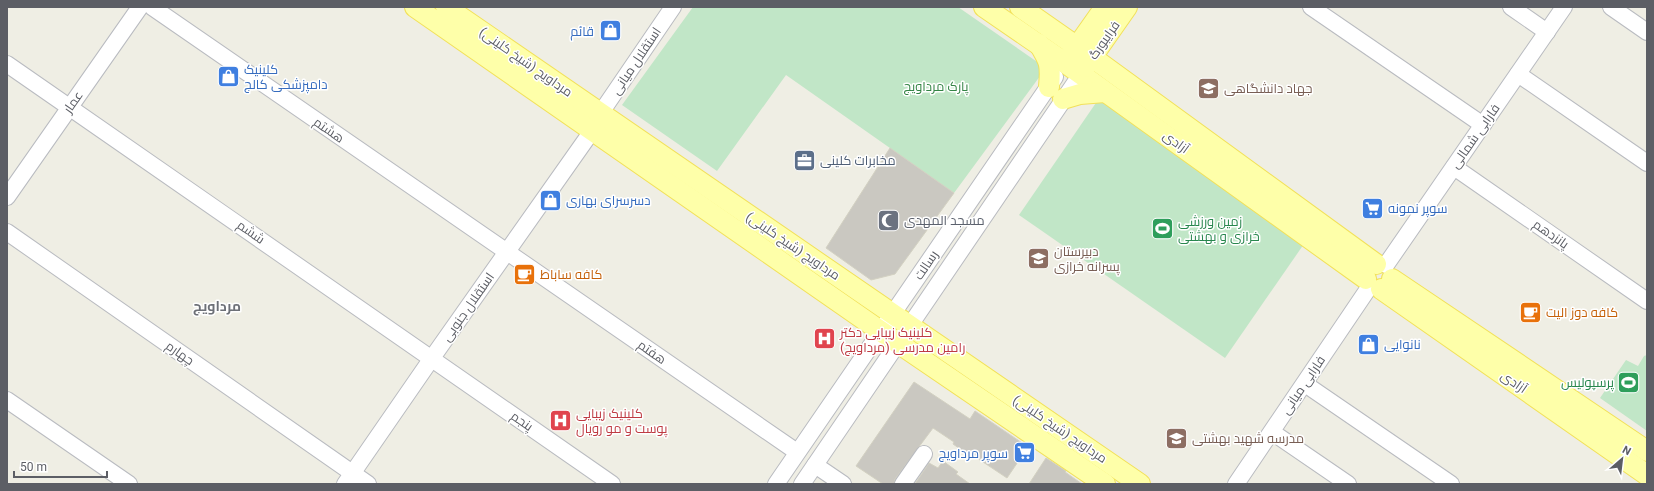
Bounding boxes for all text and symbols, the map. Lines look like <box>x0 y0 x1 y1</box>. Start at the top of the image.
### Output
shop icon: قائم <box>597 18 623 44</box>
street label: فرایبورگ <box>1085 18 1123 62</box>
street label: مرداویج (شیخ کلینی) <box>476 24 575 101</box>
place label: قائم <box>570 24 594 41</box>
street label: استقلال میانی <box>608 24 665 98</box>
place label: کلینیک دامپزشکی کالج <box>244 62 328 94</box>
shop icon: کلینیک دامپزشکی کالج <box>215 63 241 89</box>
school or university icon: جهاد دانشگاهی <box>1196 75 1222 101</box>
park label: پارک مرداویج <box>904 79 969 96</box>
place label: جهاد دانشگاهی <box>1224 81 1312 96</box>
street label: عمار <box>59 88 86 117</box>
street label: فارابی شمالی <box>1447 101 1503 171</box>
street label: هشتم <box>310 114 347 148</box>
street label: آزادی <box>1160 128 1192 157</box>
office icon: مخابرات کلینی <box>791 147 817 173</box>
place label: مخابرات کلینی <box>820 153 896 168</box>
shop icon: دسرسرای بهاری <box>538 187 564 213</box>
place label: دسرسرای بهاری <box>566 193 650 208</box>
supermarket icon: سوپر نمونه <box>1360 195 1386 221</box>
place label: سوپر نمونه <box>1388 201 1448 218</box>
mosque icon: مسجد المهدی <box>876 207 902 233</box>
street label: مرداویج (شیخ کلینی) <box>743 209 843 284</box>
place label: مسجد المهدی <box>904 213 985 228</box>
place label: زمین ورزشی خرازی و بهشتی <box>1178 214 1260 244</box>
sports icon: زمین ورزشی خرازی و بهشتی <box>1150 215 1176 241</box>
street label: پانزدهم <box>1529 216 1572 254</box>
street label: ششم <box>233 217 268 249</box>
place label: دبیرستان پسرانه خرازی <box>1054 244 1120 276</box>
school or university icon: دبیرستان پسرانه خرازی <box>1025 245 1051 271</box>
street label: رسالت <box>911 247 941 283</box>
cafe icon: کافه ساباط <box>511 261 537 287</box>
place label: کافه ساباط <box>540 267 602 282</box>
street label: استقلال جنوبی <box>439 270 498 345</box>
district label: مرداویج <box>193 298 241 316</box>
cafe icon: کافه دوز الیت <box>1517 299 1543 325</box>
place label: کافه دوز الیت <box>1546 305 1618 320</box>
place label: کلینیک زیبایی دکتر رامین مدرسی (مرداویج) <box>839 325 965 356</box>
hospital icon: کلینیک زیبایی دکتر رامین مدرسی (مرداویج) <box>812 326 838 352</box>
shop icon: نانوایی <box>1355 331 1381 357</box>
street label: هفتم <box>634 337 669 369</box>
place label: نانوایی <box>1384 337 1421 352</box>
street label: چهارم <box>162 338 197 370</box>
street label: فارابی میانی <box>1278 353 1328 417</box>
street label: آزادی <box>1498 368 1530 397</box>
sports icon: پرسپولیس <box>1616 369 1642 395</box>
place label: پرسپولیس <box>1561 375 1615 392</box>
street label: مرداویج (شیخ کلینی) <box>1010 392 1110 467</box>
place label: کلینیک زیبایی پوست و مو رویال <box>576 406 668 438</box>
hospital icon: کلینیک زیبایی پوست و مو رویال <box>547 407 573 433</box>
street label: پنجم <box>507 408 536 436</box>
school or university icon: مدرسه شهید بهشتی <box>1163 425 1189 451</box>
place label: مدرسه شهید بهشتی <box>1192 431 1304 446</box>
north arrow <box>1602 439 1642 479</box>
supermarket icon: سوپر مرداویچ <box>1011 440 1037 466</box>
text: N <box>1620 443 1633 458</box>
place label: سوپر مرداویچ <box>938 446 1008 463</box>
scale bar <box>14 453 107 479</box>
text: 50 m <box>20 460 47 474</box>

